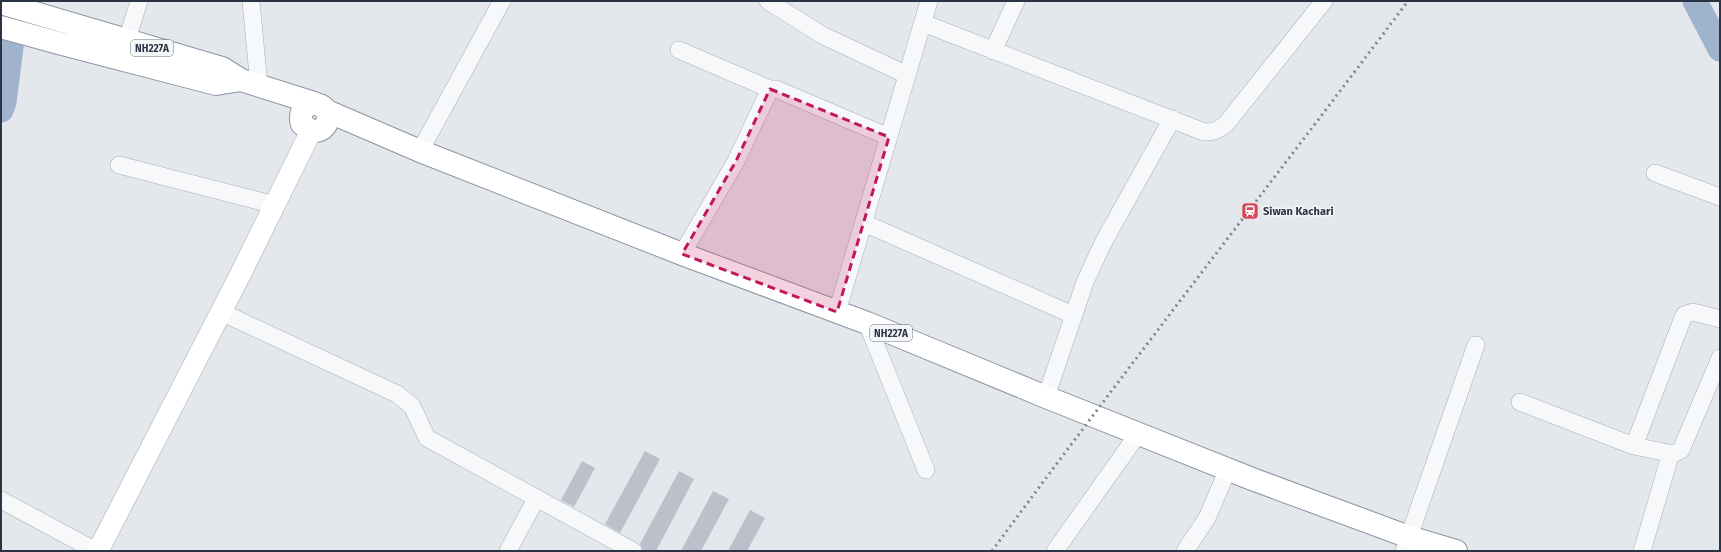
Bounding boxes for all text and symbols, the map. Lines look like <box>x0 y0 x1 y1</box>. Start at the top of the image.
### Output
road number: NH227A <box>131 40 173 56</box>
station icon: Siwan Kachari <box>1240 201 1260 221</box>
place label: Siwan Kachari <box>1263 205 1334 218</box>
road number: NH227A <box>870 325 912 341</box>

